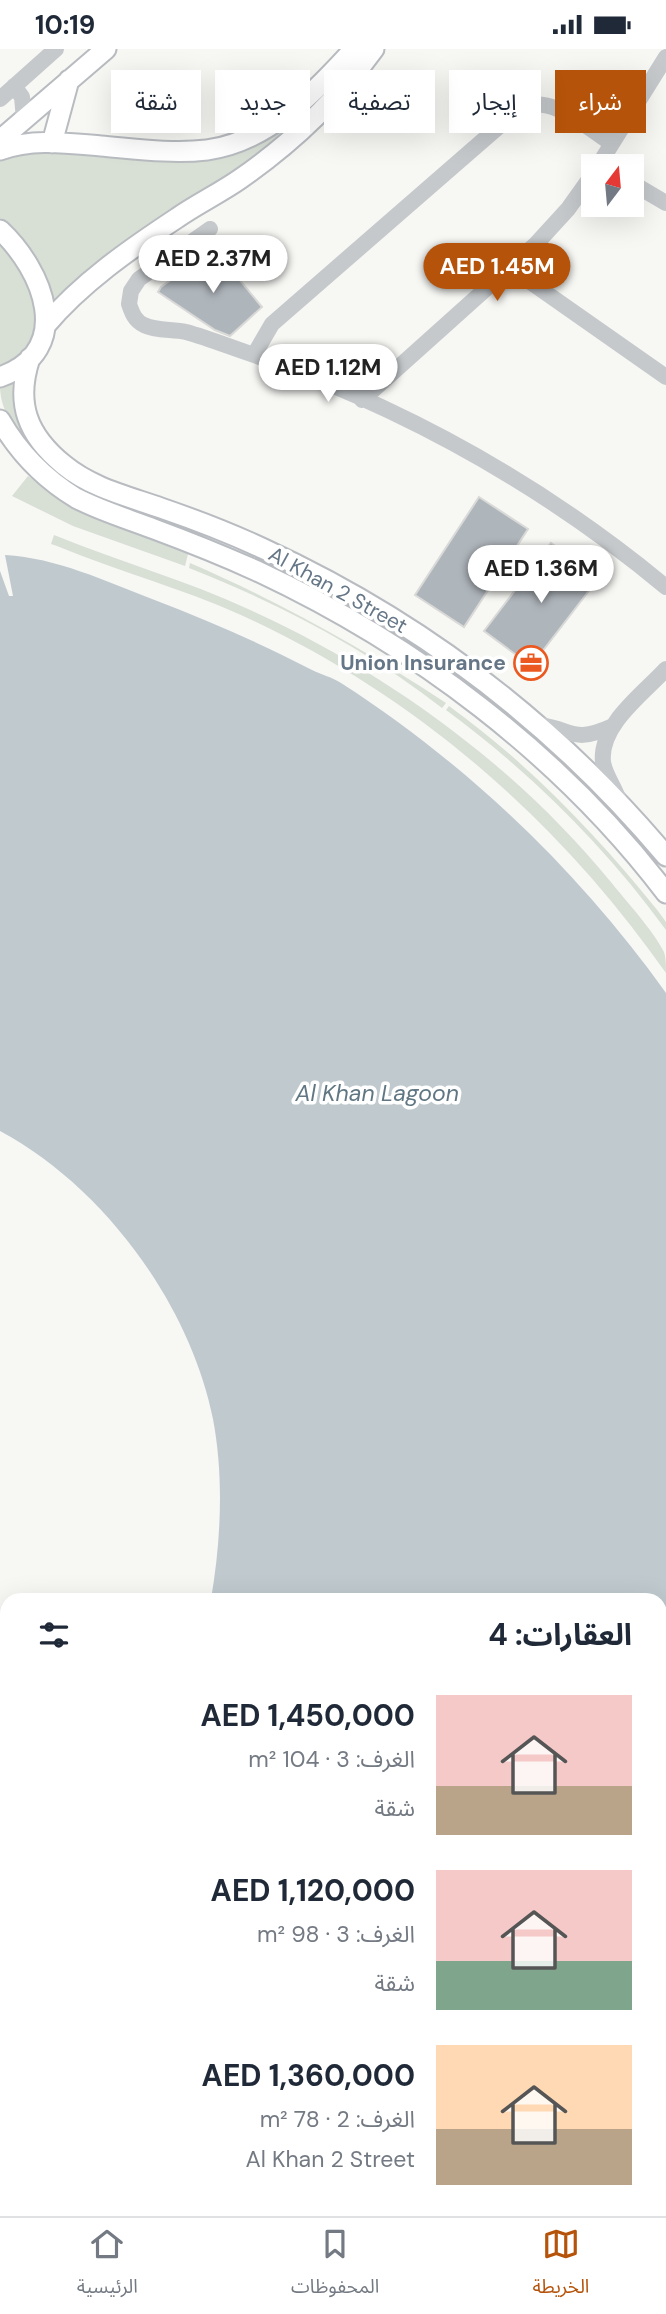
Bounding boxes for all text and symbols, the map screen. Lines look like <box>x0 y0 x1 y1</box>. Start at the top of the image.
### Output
text: 10:19 <box>35 8 95 42</box>
chip: شقة <box>111 70 201 133</box>
chip: جديد <box>215 70 310 133</box>
chip: تصفية <box>324 70 435 133</box>
chip: إيجار <box>449 70 541 133</box>
chip: شراء <box>555 70 646 133</box>
north arrow <box>581 154 644 217</box>
map controls <box>581 154 644 217</box>
pin: AED 2.37M <box>133 236 293 295</box>
text: AED 2.37M <box>155 243 271 273</box>
pin: AED 1.45M <box>417 243 577 303</box>
text: AED 1.45M <box>439 251 555 281</box>
pin: AED 1.12M <box>248 345 408 404</box>
text: AED 1.12M <box>275 352 381 382</box>
street label: Al Khan 2 Street <box>264 540 412 640</box>
pin: AED 1.36M <box>461 545 621 605</box>
text: AED 1.36M <box>484 553 598 583</box>
office icon: Union Insurance <box>512 644 550 682</box>
place label: Union Insurance <box>340 649 506 677</box>
water label: Al Khan Lagoon <box>294 1078 459 1108</box>
text: العقارات: 4 <box>488 1615 632 1654</box>
icon: filters <box>35 1616 73 1654</box>
text: AED 1,450,000 <box>201 1696 415 1735</box>
icon: home <box>492 1723 576 1807</box>
text: الغرف: 3 · 104 m² <box>248 1744 415 1774</box>
text: شقة <box>374 1793 415 1823</box>
text: AED 1,120,000 <box>211 1871 415 1910</box>
icon: home <box>492 1898 576 1982</box>
text: الغرف: 3 · 98 m² <box>257 1919 415 1949</box>
text: شقة <box>374 1968 415 1998</box>
text: AED 1,360,000 <box>202 2056 415 2095</box>
icon: home <box>492 2073 576 2157</box>
text: الغرف: 2 · 78 m² <box>260 2104 415 2134</box>
text: Al Khan 2 Street <box>245 2144 415 2174</box>
tab: الرئيسية <box>77 2225 138 2307</box>
tab: المحفوظات <box>291 2225 379 2307</box>
tab: الخريطة <box>532 2225 589 2307</box>

